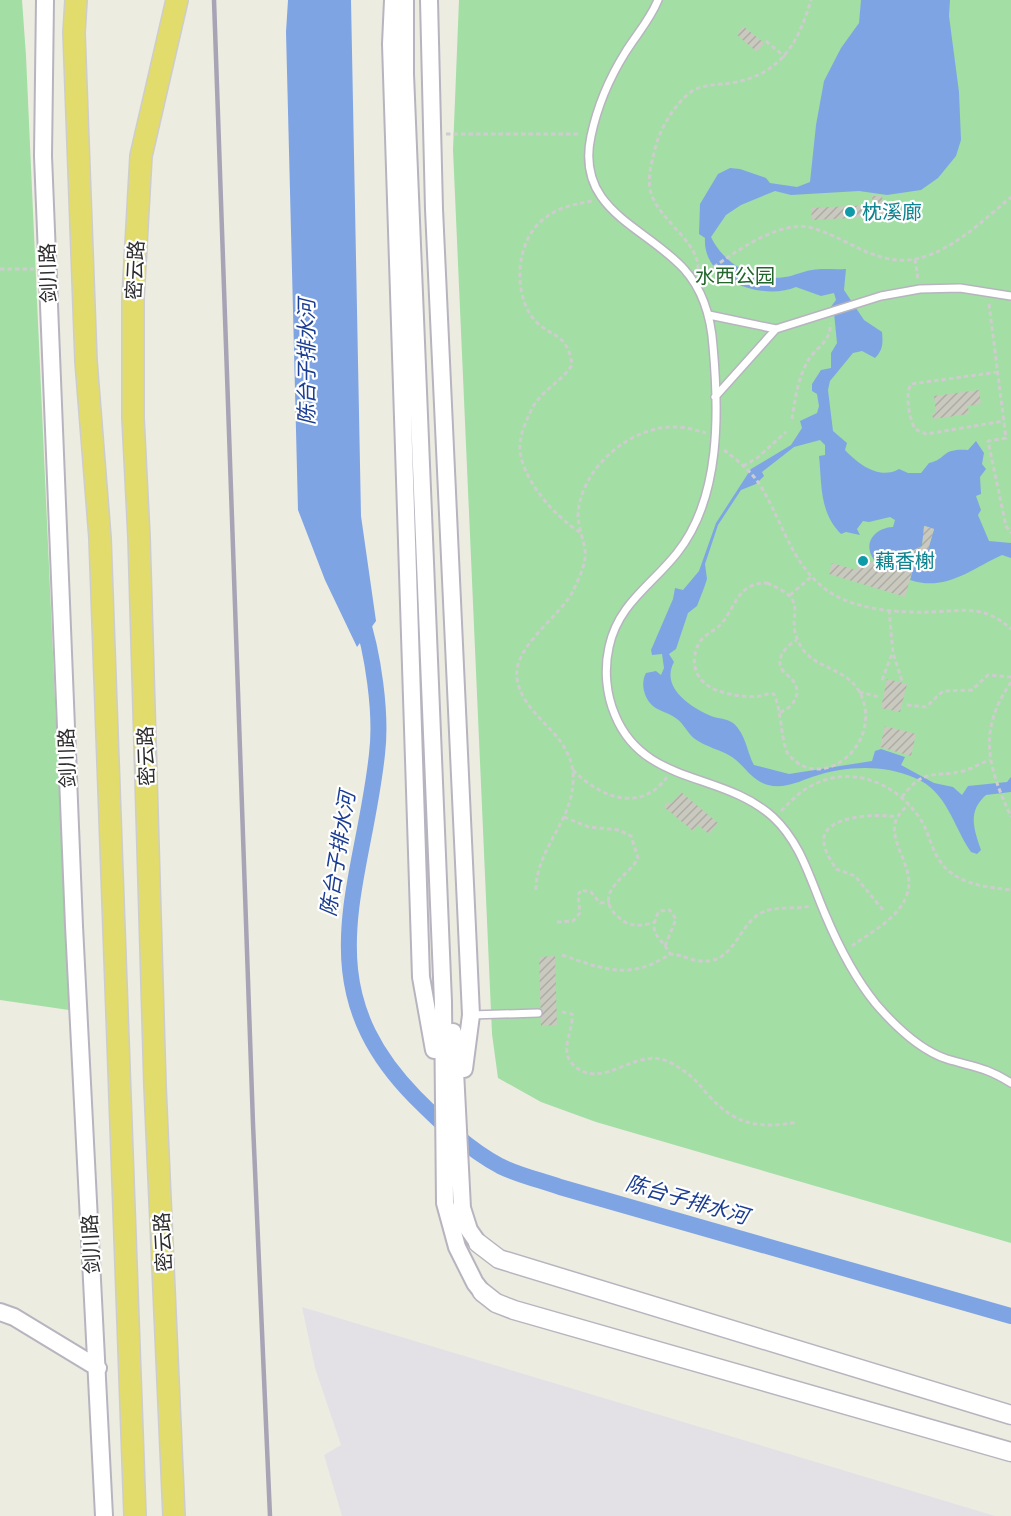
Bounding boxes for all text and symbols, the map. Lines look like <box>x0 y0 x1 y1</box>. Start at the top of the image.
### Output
place label: 枕溪廊 <box>862 200 922 224</box>
marker: 枕溪廊 <box>843 205 857 219</box>
street label: 密云路 <box>121 239 149 301</box>
street label: 剑川路 <box>35 243 61 303</box>
park label: 水西公园 <box>695 264 775 288</box>
water label: 陈台子排水河 <box>294 295 319 425</box>
place label: 藕香榭 <box>875 549 935 573</box>
marker: 藕香榭 <box>856 554 870 568</box>
street label: 密云路 <box>133 726 159 786</box>
street label: 剑川路 <box>54 728 80 788</box>
water label: 陈台子排水河 <box>315 786 360 918</box>
water label: 陈台子排水河 <box>623 1170 755 1230</box>
street label: 密云路 <box>149 1211 177 1273</box>
street label: 剑川路 <box>77 1213 105 1275</box>

